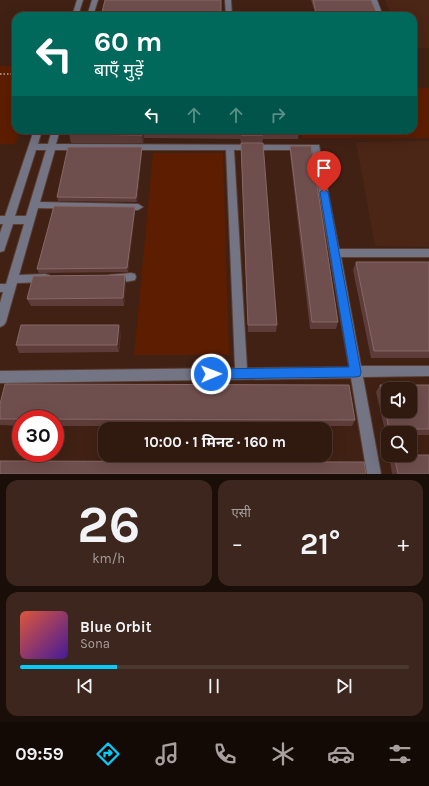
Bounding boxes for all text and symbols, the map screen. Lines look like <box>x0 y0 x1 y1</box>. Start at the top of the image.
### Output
text: 60 m <box>94 25 162 58</box>
icon: left <box>28 28 80 80</box>
text: बाएँ मुड़ें <box>94 59 144 81</box>
icon: left <box>141 104 163 126</box>
icon: ahead <box>183 104 205 126</box>
icon: ahead <box>225 104 247 126</box>
icon: right <box>267 104 289 126</box>
pin <box>307 151 341 192</box>
icon: arrive <box>313 157 335 179</box>
position arrow <box>190 353 232 395</box>
map controls <box>381 382 417 462</box>
button: sound <box>381 382 417 418</box>
speed limit sign: 30 <box>12 410 64 462</box>
button: search <box>381 426 417 462</box>
text: 10:00 · 1 मिनट · 160 m <box>144 433 286 451</box>
text: 26 <box>77 494 140 555</box>
text: एसी <box>232 505 251 520</box>
text: 21° <box>300 526 341 562</box>
text: − <box>232 531 243 557</box>
text: + <box>397 531 409 557</box>
text: km/h <box>92 551 125 566</box>
text: Blue Orbit <box>80 618 152 636</box>
text: Sona <box>80 636 110 651</box>
icon: previous <box>74 675 96 697</box>
icon: pause <box>203 675 225 697</box>
icon: next <box>333 675 355 697</box>
icon: directions <box>94 740 122 768</box>
icon: music <box>153 740 181 768</box>
icon: phone <box>211 740 239 768</box>
icon: climate <box>269 740 297 768</box>
icon: car <box>327 740 355 768</box>
icon: filters <box>386 740 414 768</box>
text: 09:59 <box>15 743 64 765</box>

